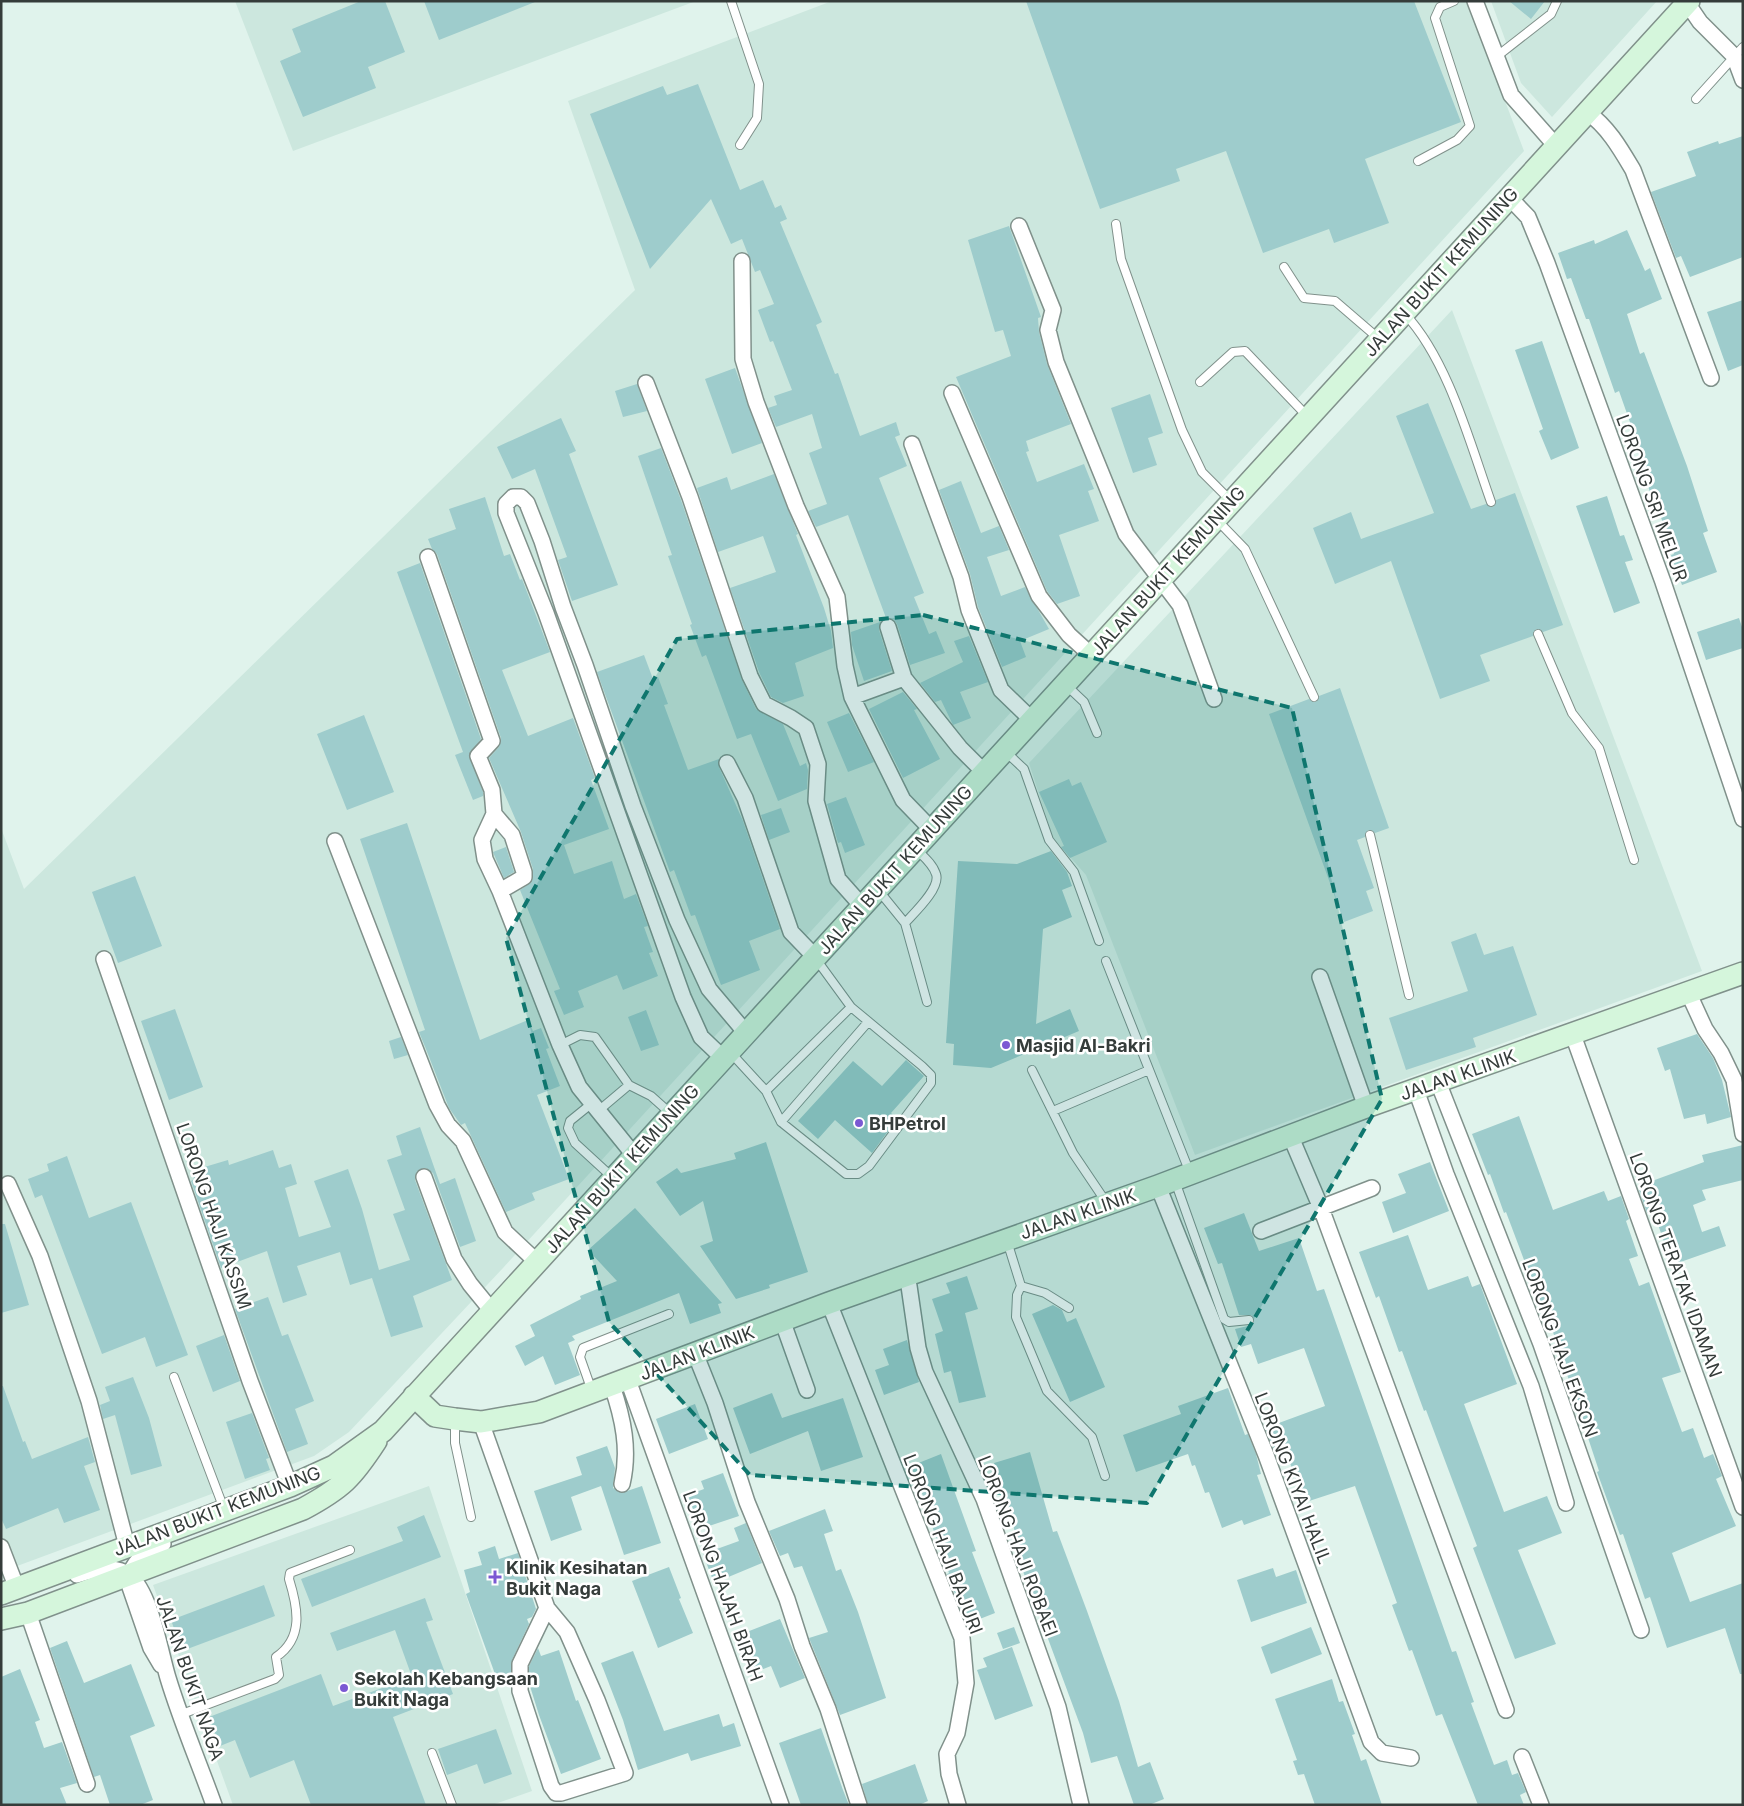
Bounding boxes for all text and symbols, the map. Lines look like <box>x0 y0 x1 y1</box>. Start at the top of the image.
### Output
street label: JALAN BUKIT KEMUNING <box>1359 183 1523 361</box>
street label: LORONG SRI MELUR <box>1612 412 1692 585</box>
street label: JALAN BUKIT KEMUNING <box>1086 482 1250 660</box>
street label: JALAN BUKIT KEMUNING <box>813 781 977 959</box>
place label: Masjid Al-Bakri <box>1016 1035 1151 1056</box>
marker: Masjid Al-Bakri <box>1000 1039 1012 1051</box>
street label: JALAN KLINIK <box>1397 1045 1519 1105</box>
street label: JALAN BUKIT KEMUNING <box>540 1080 704 1258</box>
place label: BHPetrol <box>869 1113 946 1134</box>
marker: BHPetrol <box>853 1117 865 1129</box>
street label: LORONG HAJI KASSIM <box>172 1120 256 1312</box>
street label: LORONG TERATAK IDAMAN <box>1626 1150 1726 1380</box>
street label: JALAN KLINIK <box>1017 1184 1139 1244</box>
street label: LORONG HAJI EKSON <box>1518 1256 1602 1440</box>
street label: JALAN KLINIK <box>637 1321 757 1385</box>
street label: LORONG KIYAI HALIL <box>1251 1389 1335 1567</box>
street label: LORONG HAJI BAJURI <box>899 1451 987 1637</box>
street label: LORONG HAJI ROBAEI <box>974 1453 1062 1639</box>
street label: JALAN BUKIT KEMUNING <box>110 1462 324 1560</box>
street label: LORONG HAJAH BIRAH <box>679 1488 767 1684</box>
place label: Klinik Kesihatan Bukit Naga <box>506 1557 647 1599</box>
marker: Klinik Kesihatan Bukit Naga <box>488 1570 502 1584</box>
street label: JALAN BUKIT NAGA <box>152 1593 228 1763</box>
place label: Sekolah Kebangsaan Bukit Naga <box>354 1668 538 1710</box>
marker: Sekolah Kebangsaan Bukit Naga <box>338 1682 350 1694</box>

